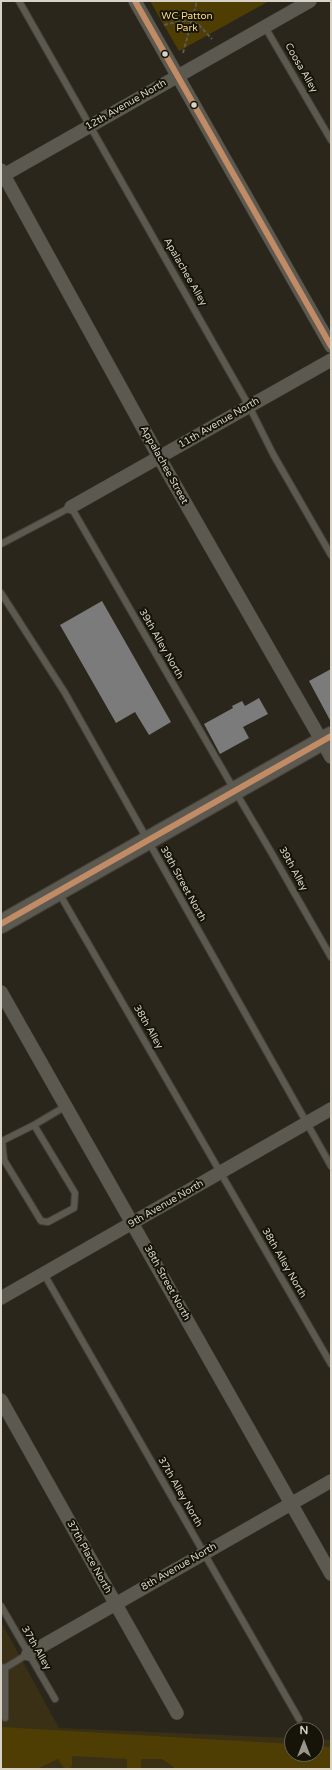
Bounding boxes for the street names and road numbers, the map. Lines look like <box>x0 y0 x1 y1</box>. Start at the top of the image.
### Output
street label: Coosa Alley <box>282 41 320 95</box>
street label: 12th Avenue North <box>84 77 168 133</box>
street label: Apalachee Alley <box>161 236 209 308</box>
street label: 11th Avenue North <box>177 395 261 451</box>
street label: Appalachee Street <box>138 424 190 506</box>
street label: 39th Alley North <box>136 607 186 681</box>
street label: 39th Street North <box>157 844 209 924</box>
street label: 39th Alley <box>276 845 310 893</box>
street label: 38th Alley <box>131 1003 165 1051</box>
street label: 9th Avenue North <box>126 1178 206 1230</box>
street label: 38th Alley North <box>259 1226 309 1300</box>
street label: 38th Street North <box>141 1243 193 1323</box>
street label: 37th Alley North <box>155 1455 205 1529</box>
street label: 37th Place North <box>64 1519 114 1595</box>
street label: 8th Avenue North <box>139 1541 219 1593</box>
street label: 37th Alley <box>19 1624 53 1672</box>

